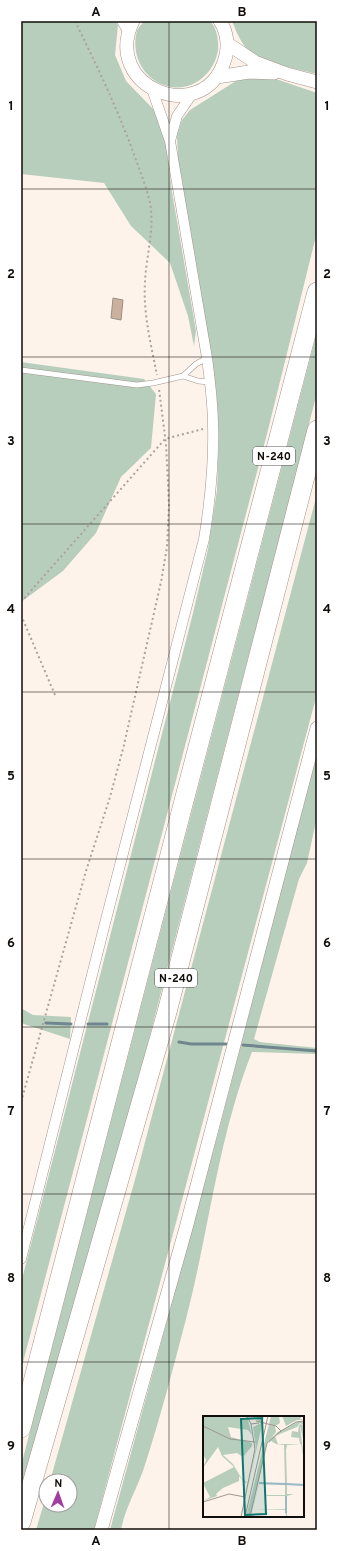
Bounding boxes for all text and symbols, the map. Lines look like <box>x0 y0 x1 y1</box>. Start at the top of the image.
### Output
text: A <box>91 5 101 21</box>
text: B <box>238 5 247 21</box>
text: 1 <box>8 99 14 115</box>
text: 1 <box>324 99 330 115</box>
text: 2 <box>7 267 15 283</box>
text: 2 <box>323 267 331 283</box>
text: 3 <box>7 434 15 450</box>
text: 3 <box>323 434 331 450</box>
road number: N-240 <box>253 447 295 465</box>
text: 4 <box>7 602 15 618</box>
text: 4 <box>323 602 331 618</box>
text: 5 <box>7 769 15 785</box>
text: 5 <box>323 769 331 785</box>
text: 6 <box>7 936 15 952</box>
text: 6 <box>323 936 331 952</box>
road number: N-240 <box>155 969 197 987</box>
text: 7 <box>8 1104 15 1120</box>
text: 7 <box>324 1104 331 1120</box>
text: 8 <box>7 1271 15 1287</box>
text: 8 <box>323 1271 331 1287</box>
inset map <box>203 1416 304 1517</box>
text: 9 <box>7 1439 15 1455</box>
text: 9 <box>323 1439 331 1455</box>
north arrow <box>38 1473 78 1513</box>
text: N <box>54 1477 63 1491</box>
text: A <box>91 1534 101 1550</box>
text: B <box>238 1534 247 1550</box>

